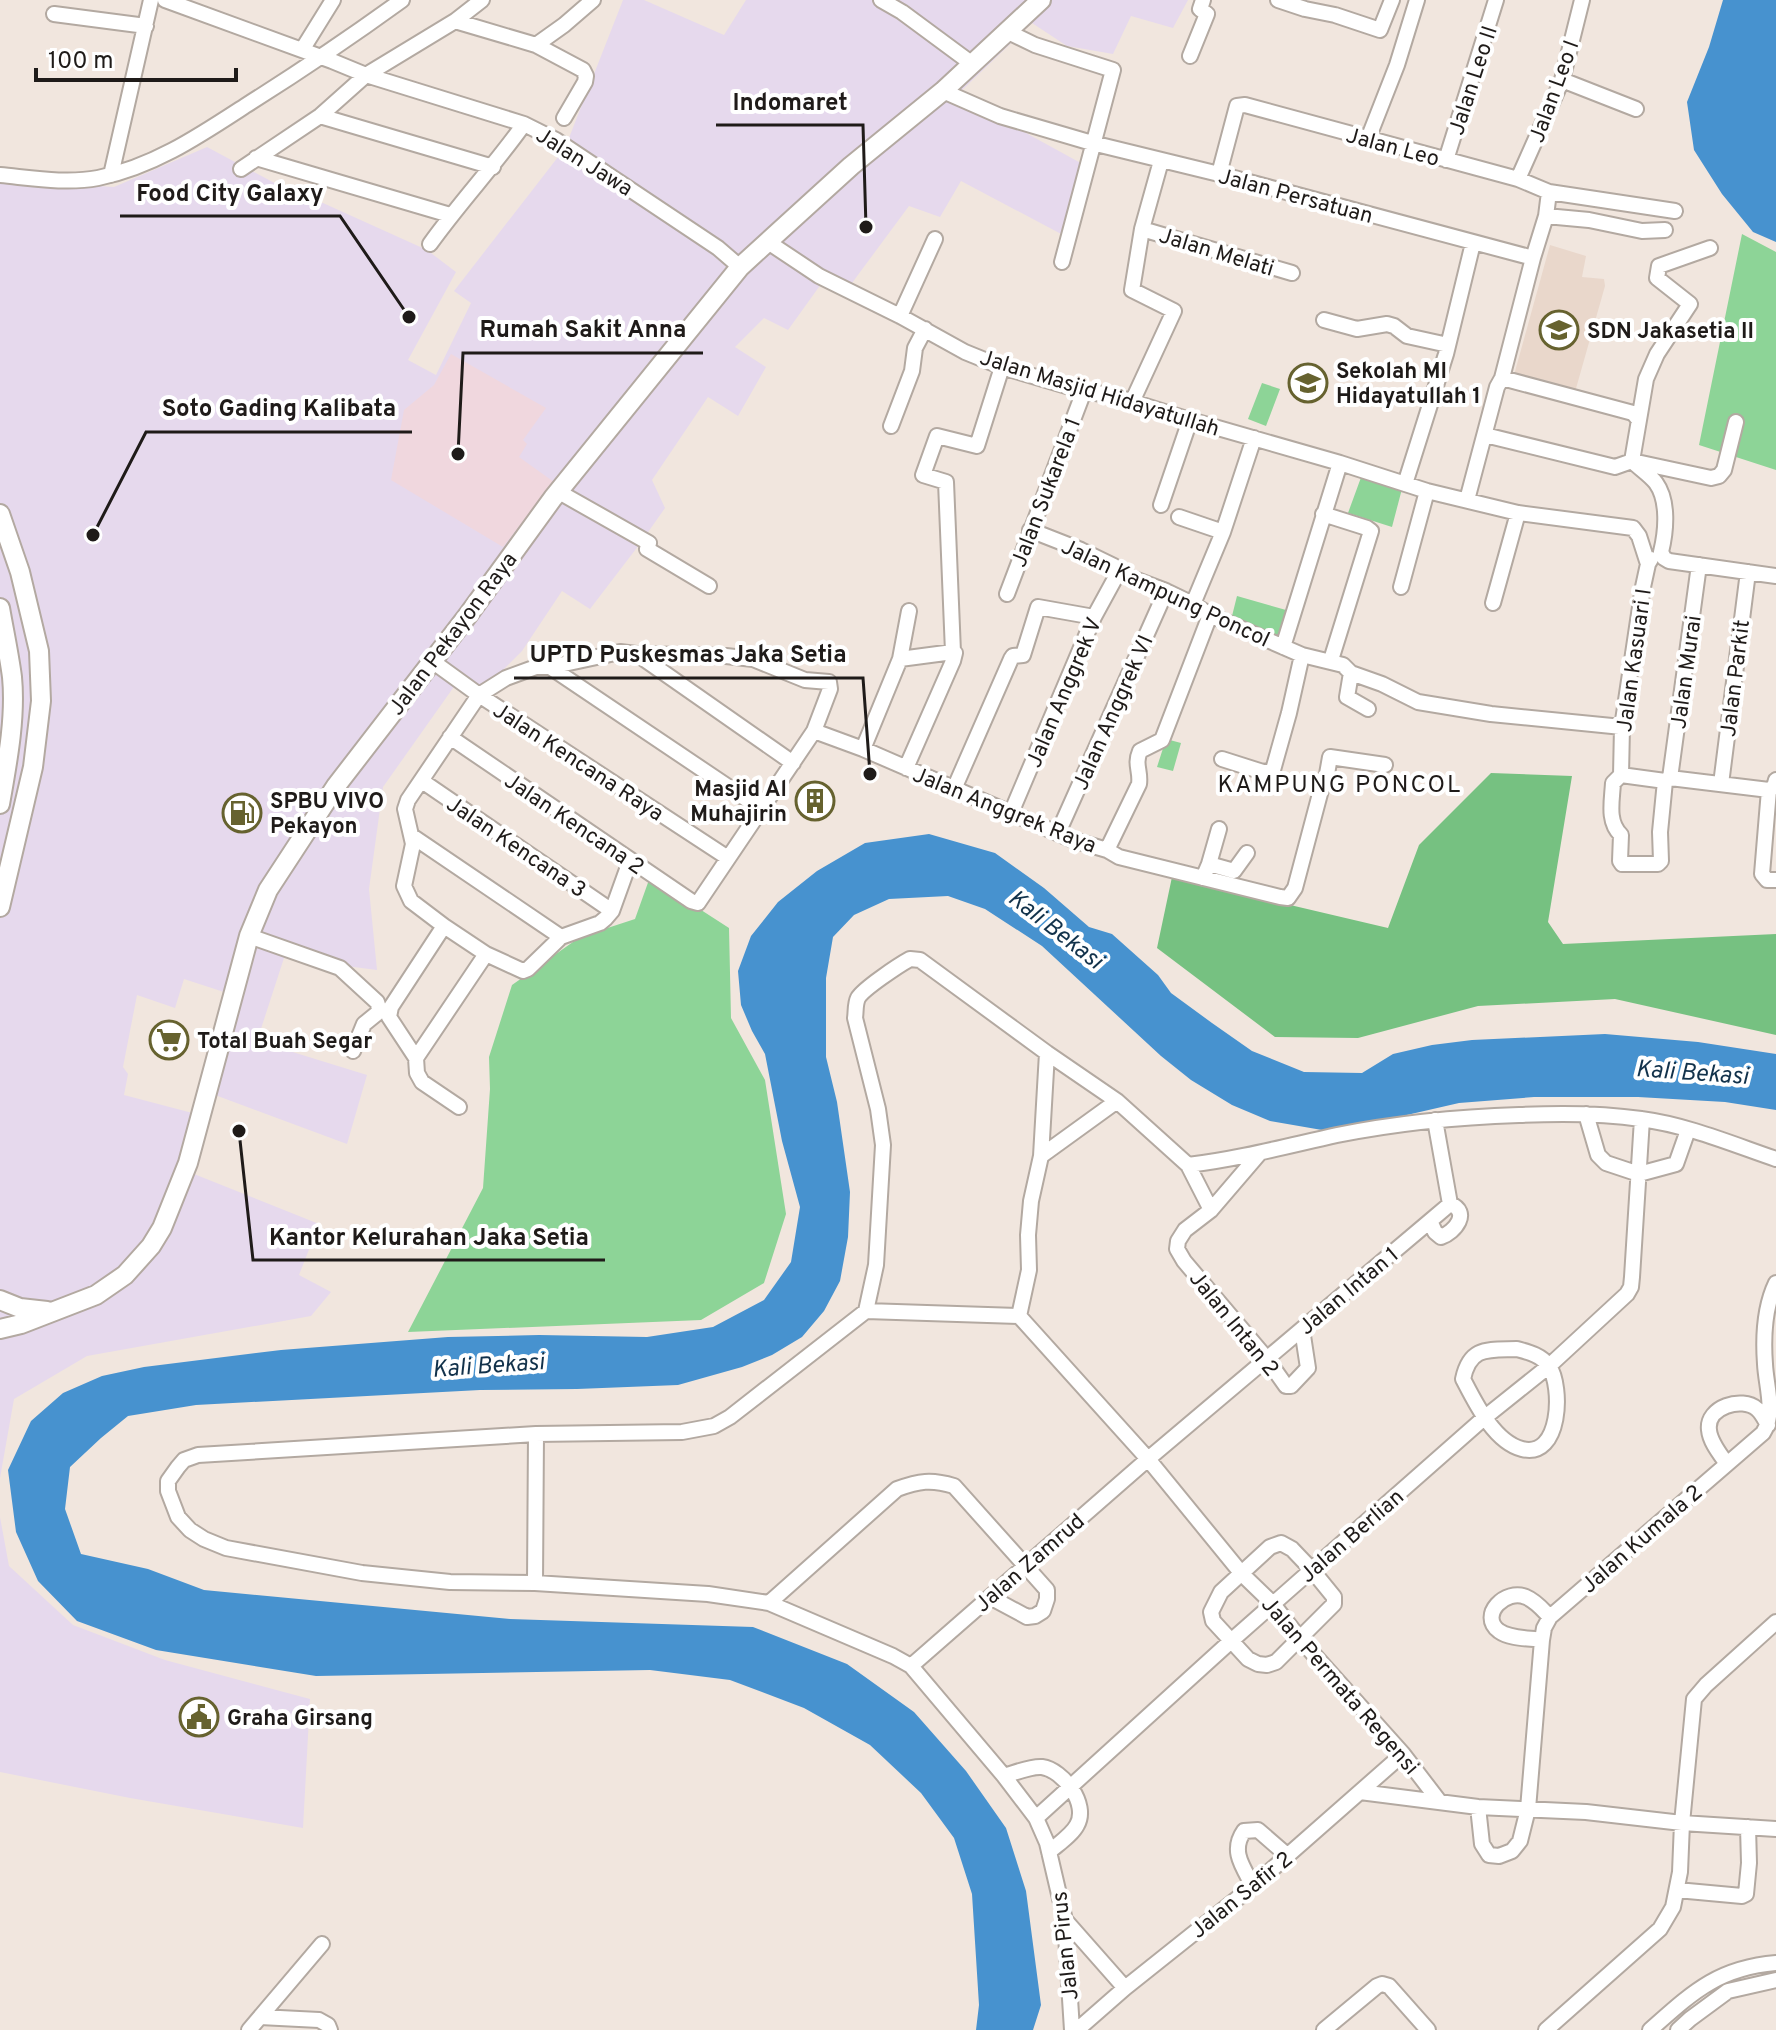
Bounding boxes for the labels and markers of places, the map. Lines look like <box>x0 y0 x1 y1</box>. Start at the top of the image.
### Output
callout: Indomaret <box>716 77 863 125</box>
callout: Food City Galaxy <box>120 168 340 216</box>
callout: Rumah Sakit Anna <box>463 305 703 353</box>
school or university icon: SDN Jakasetia II <box>1538 309 1580 351</box>
place label: SDN Jakasetia II <box>1587 319 1754 346</box>
place label: Sekolah MI Hidayatullah 1 <box>1336 359 1481 411</box>
school or university icon: Sekolah MI Hidayatullah 1 <box>1287 362 1329 404</box>
callout: Soto Gading Kalibata <box>146 384 412 432</box>
callout: UPTD Puskesmas Jaka Setia <box>514 630 863 678</box>
place label: Masjid Al Muhajirin <box>690 777 787 829</box>
building icon: Masjid Al Muhajirin <box>794 780 836 822</box>
place label: SPBU VIVO Pekayon <box>270 789 384 841</box>
fuel station icon: SPBU VIVO Pekayon <box>221 792 263 834</box>
supermarket icon: Total Buah Segar <box>148 1019 190 1061</box>
place label: Total Buah Segar <box>197 1029 372 1056</box>
callout: Kantor Kelurahan Jaka Setia <box>253 1212 605 1260</box>
public building icon: Graha Girsang <box>178 1696 220 1738</box>
place label: Graha Girsang <box>227 1706 373 1733</box>

